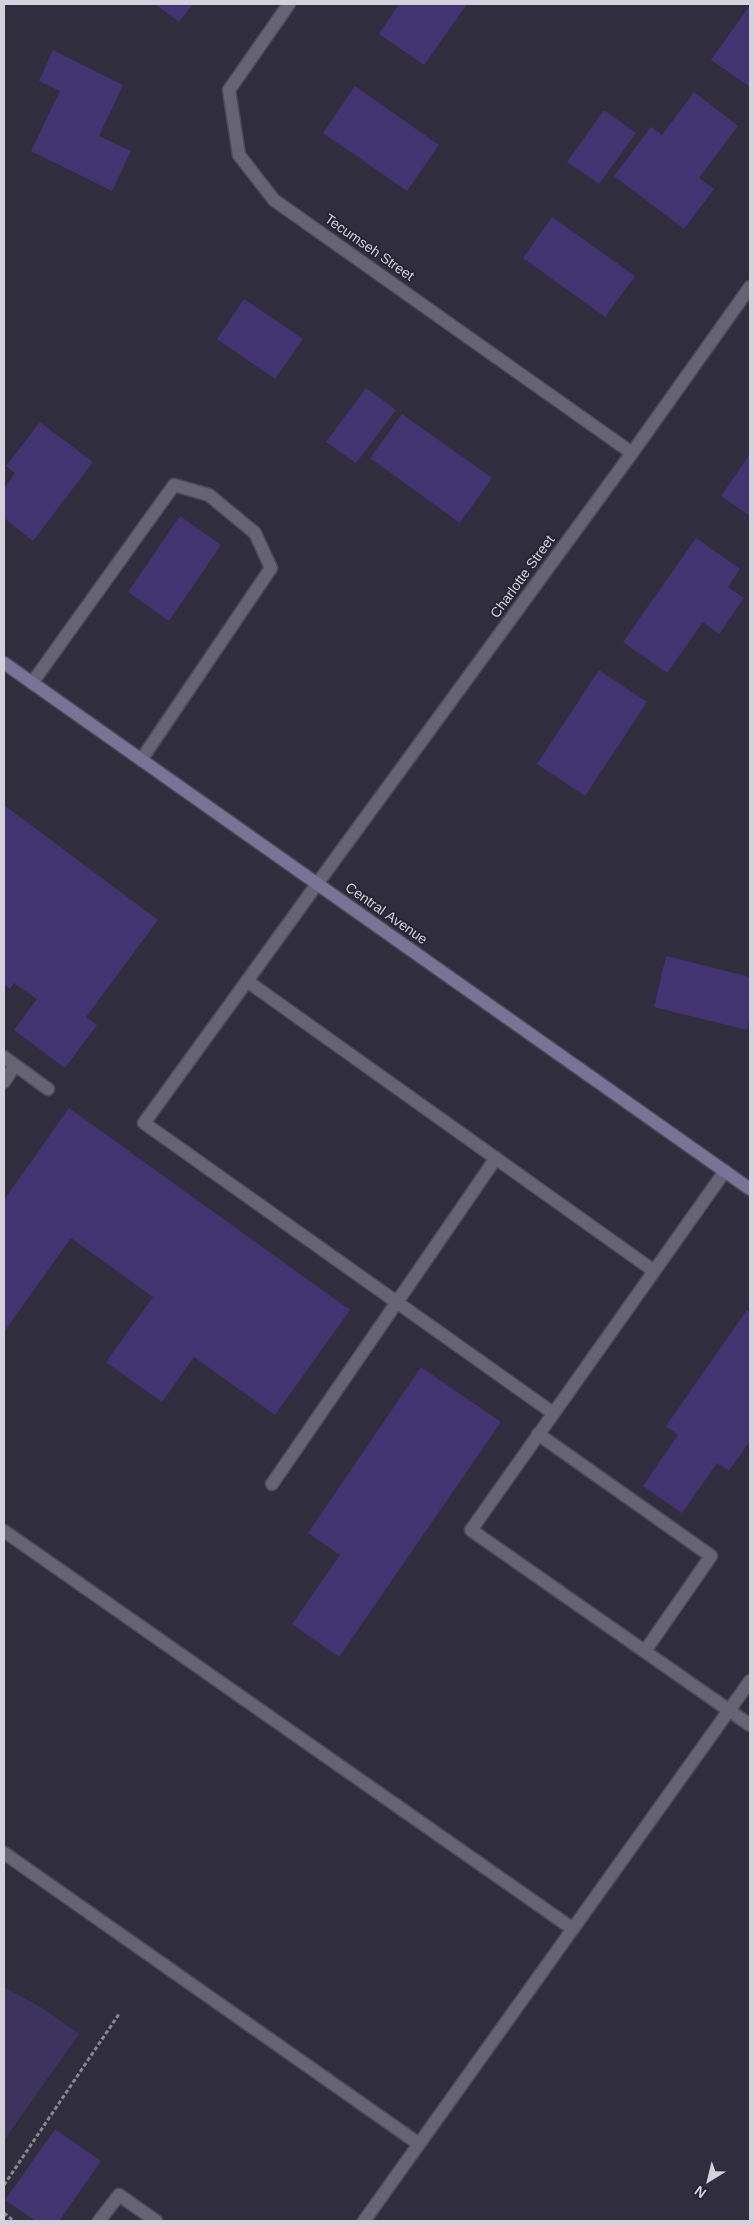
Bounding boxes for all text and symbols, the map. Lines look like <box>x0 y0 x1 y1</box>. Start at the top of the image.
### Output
street label: Tecumseh Street <box>321 211 417 285</box>
street label: Charlotte Street <box>487 532 559 622</box>
street label: Central Avenue <box>342 880 430 948</box>
north arrow <box>684 2155 734 2205</box>
text: N <box>691 2183 709 2202</box>

